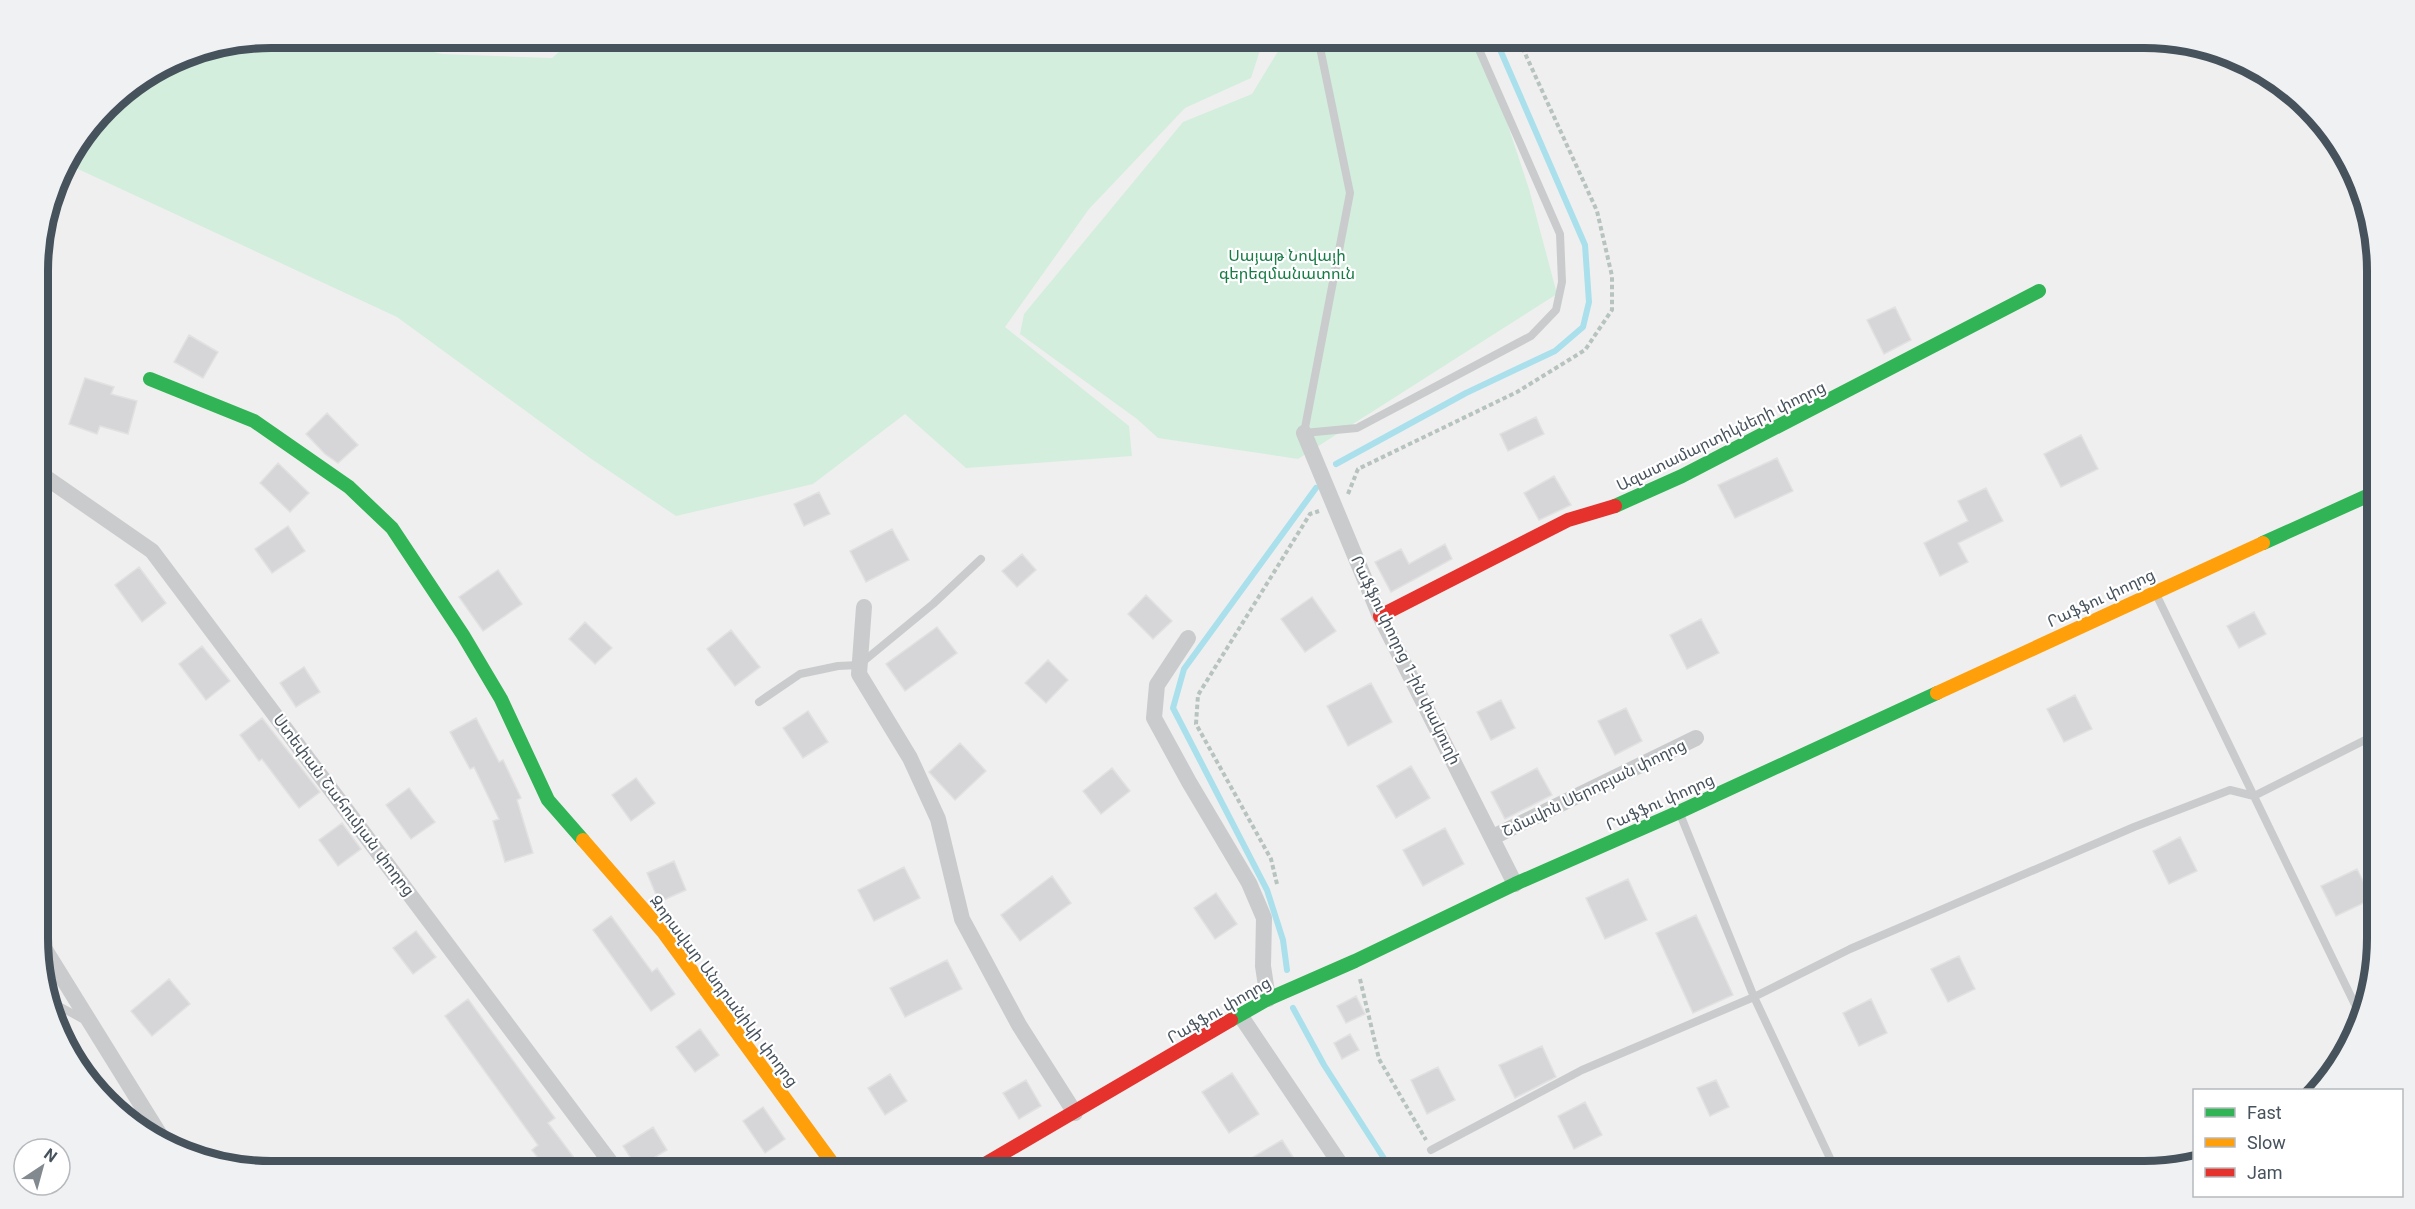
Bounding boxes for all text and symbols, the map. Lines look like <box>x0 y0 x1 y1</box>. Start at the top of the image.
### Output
park label: Սայաթ Նովայի գերեզմանատուն <box>1219 246 1355 283</box>
street label: Ազատամարտիկների փողոց <box>1613 377 1829 495</box>
street label: Րաֆֆու փողոց 1-ին փակուղի <box>1347 552 1465 768</box>
street label: Րաֆֆու փողոց <box>2044 565 2158 631</box>
street label: Ստեփան Շահումյան փողոց <box>269 710 419 900</box>
street label: Շմավոն Սերոբյան փողոց <box>1499 735 1689 841</box>
street label: Րաֆֆու փողոց <box>1603 770 1717 834</box>
street label: Զորավար Անդրանիկի փողոց <box>646 892 802 1090</box>
street label: Րաֆֆու փողոց <box>1164 973 1274 1047</box>
legend <box>2193 1089 2403 1197</box>
text: Fast <box>2247 1102 2282 1123</box>
text: Slow <box>2247 1132 2286 1153</box>
north arrow <box>12 1137 72 1197</box>
text: N <box>40 1144 61 1166</box>
text: Jam <box>2247 1162 2283 1183</box>

